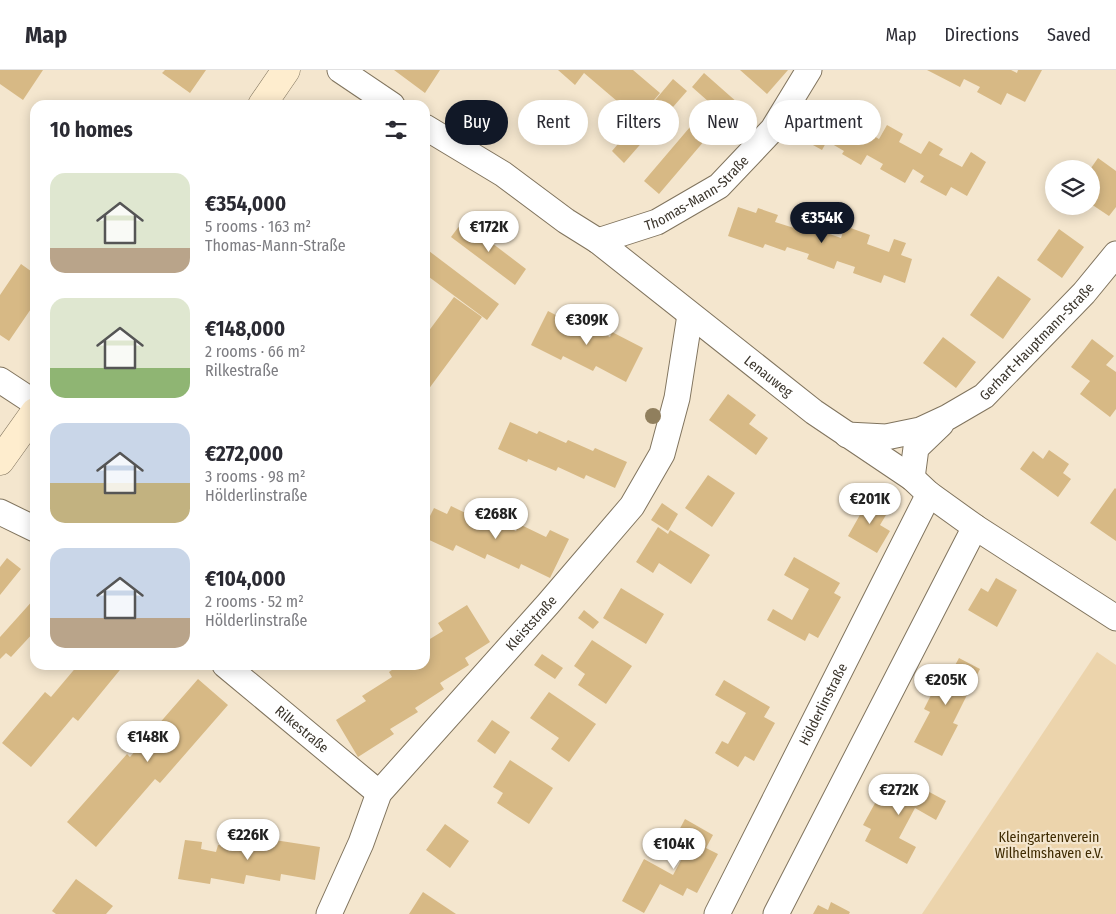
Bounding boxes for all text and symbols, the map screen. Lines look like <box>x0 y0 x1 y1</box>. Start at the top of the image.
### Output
text: Map <box>25 21 67 49</box>
text: Map <box>885 24 917 46</box>
text: Directions <box>945 24 1019 46</box>
text: Saved <box>1047 24 1091 46</box>
chip: Buy <box>445 100 508 145</box>
chip: Rent <box>518 100 588 145</box>
chip: Filters <box>598 100 679 145</box>
chip: New <box>689 100 757 145</box>
chip: Apartment <box>767 100 881 145</box>
icon: filters <box>382 116 410 144</box>
text: 10 homes <box>50 117 133 143</box>
street label: Thomas-Mann-Straße <box>642 152 752 234</box>
map controls <box>1045 160 1100 215</box>
button: layers <box>1045 160 1100 215</box>
text: €354,000 <box>205 191 286 217</box>
icon: home <box>90 193 150 253</box>
pin: €354K <box>787 202 857 244</box>
text: €354K <box>801 208 843 227</box>
pin: €172K <box>454 210 524 253</box>
text: 5 rooms · 163 m² <box>205 217 311 236</box>
text: €172K <box>470 217 508 236</box>
text: Thomas-Mann-Straße <box>205 236 346 255</box>
street label: Gerhart-Hauptmann-Straße <box>976 279 1097 404</box>
pin: €309K <box>552 304 622 346</box>
text: €309K <box>566 310 608 329</box>
text: €148,000 <box>205 316 285 342</box>
icon: home <box>90 318 150 378</box>
text: 2 rooms · 66 m² <box>205 342 305 361</box>
street label: Lenauweg <box>741 352 797 401</box>
text: Rilkestraße <box>205 361 279 380</box>
text: €272,000 <box>205 441 283 467</box>
icon: home <box>90 443 150 503</box>
text: 3 rooms · 98 m² <box>205 467 306 486</box>
pin: €201K <box>835 482 905 525</box>
text: Hölderlinstraße <box>205 486 307 505</box>
text: €201K <box>850 489 890 508</box>
pin: €268K <box>461 498 531 540</box>
text: €268K <box>475 504 517 523</box>
text: €104,000 <box>205 566 286 592</box>
icon: home <box>90 568 150 628</box>
text: 2 rooms · 52 m² <box>205 592 304 611</box>
street label: Kleiststraße <box>502 592 560 654</box>
text: Hölderlinstraße <box>205 611 307 630</box>
street label: Hölderlinstraße <box>795 660 851 748</box>
pin: €205K <box>911 664 981 706</box>
text: €205K <box>925 670 967 689</box>
street label: Rilkestraße <box>272 702 332 756</box>
pin: €148K <box>113 720 183 763</box>
text: €148K <box>128 727 168 746</box>
pin: €272K <box>864 774 934 816</box>
text: €272K <box>879 780 919 799</box>
pin: €226K <box>213 818 283 861</box>
text: €226K <box>228 825 268 844</box>
pin: €104K <box>639 828 709 870</box>
park label: Kleingartenverein Wilhelmshaven e.V. <box>995 829 1103 862</box>
text: €104K <box>653 834 695 853</box>

